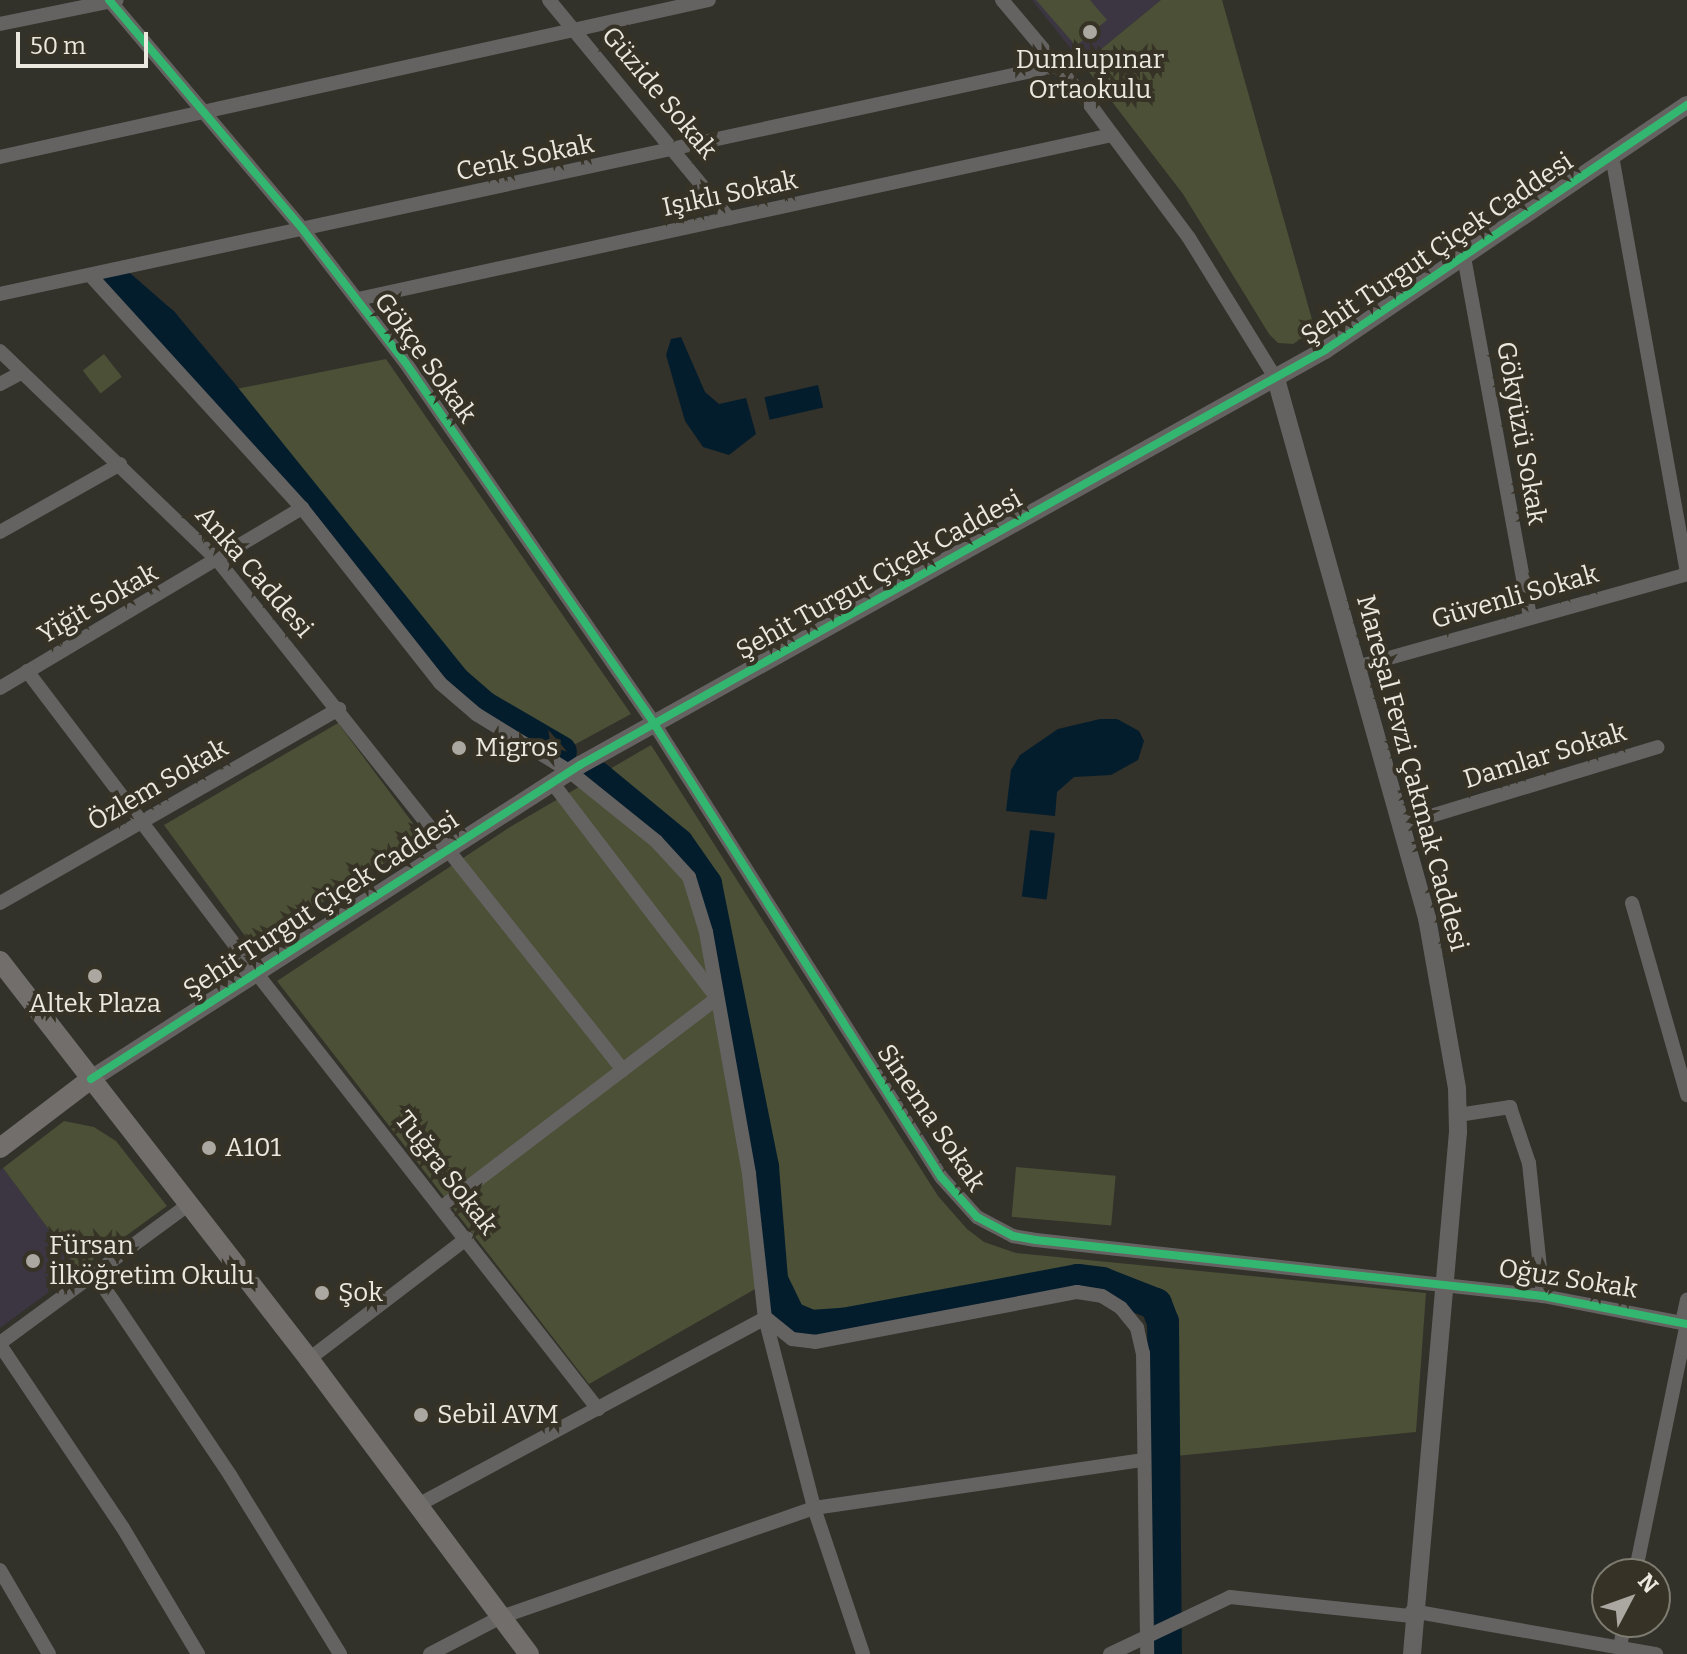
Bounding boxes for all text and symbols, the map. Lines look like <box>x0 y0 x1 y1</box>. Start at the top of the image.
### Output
scale bar <box>20 16 152 66</box>
street label: Güzide Sokak <box>595 21 723 165</box>
marker: Dumlupınar Ortaokulu <box>1081 23 1099 41</box>
text: 50 m <box>30 32 86 60</box>
place label: Dumlupınar Ortaokulu <box>1016 44 1164 106</box>
street label: Cenk Sokak <box>453 128 597 188</box>
street label: Şehit Turgut Çiçek Caddesi <box>1295 146 1579 352</box>
street label: Işıklı Sokak <box>660 164 800 224</box>
street label: Gökçe Sokak <box>367 287 483 429</box>
street label: Gökyüzü Sokak <box>1490 339 1552 527</box>
street label: Şehit Turgut Çiçek Caddesi <box>731 483 1027 667</box>
street label: Anka Caddesi <box>189 500 319 644</box>
street label: Yiğit Sokak <box>33 557 163 651</box>
street label: Güvenli Sokak <box>1428 558 1602 636</box>
street label: Mareşal Fevzi Çakmak Caddesi <box>1349 592 1475 954</box>
street label: Damlar Sokak <box>1460 716 1630 796</box>
street label: Özlem Sokak <box>82 732 234 838</box>
place label: Migros <box>475 732 558 764</box>
marker: Migros <box>450 739 468 757</box>
street label: Şehit Turgut Çiçek Caddesi <box>178 804 464 1006</box>
marker: Altek Plaza <box>86 967 104 985</box>
place label: Altek Plaza <box>29 988 161 1020</box>
street label: Sinema Sokak <box>870 1039 992 1197</box>
street label: Tuğra Sokak <box>388 1105 504 1241</box>
place label: A101 <box>225 1132 281 1164</box>
marker: A101 <box>200 1139 218 1157</box>
place label: Fürsan İlköğretim Okulu <box>49 1230 254 1292</box>
marker: Fürsan İlköğretim Okulu <box>24 1252 42 1270</box>
street label: Oğuz Sokak <box>1496 1253 1640 1305</box>
place label: Şok <box>338 1277 383 1309</box>
marker: Şok <box>313 1284 331 1302</box>
place label: Sebil AVM <box>437 1399 559 1431</box>
marker: Sebil AVM <box>412 1406 430 1424</box>
north arrow <box>1591 1558 1671 1638</box>
text: N <box>1632 1568 1664 1598</box>

